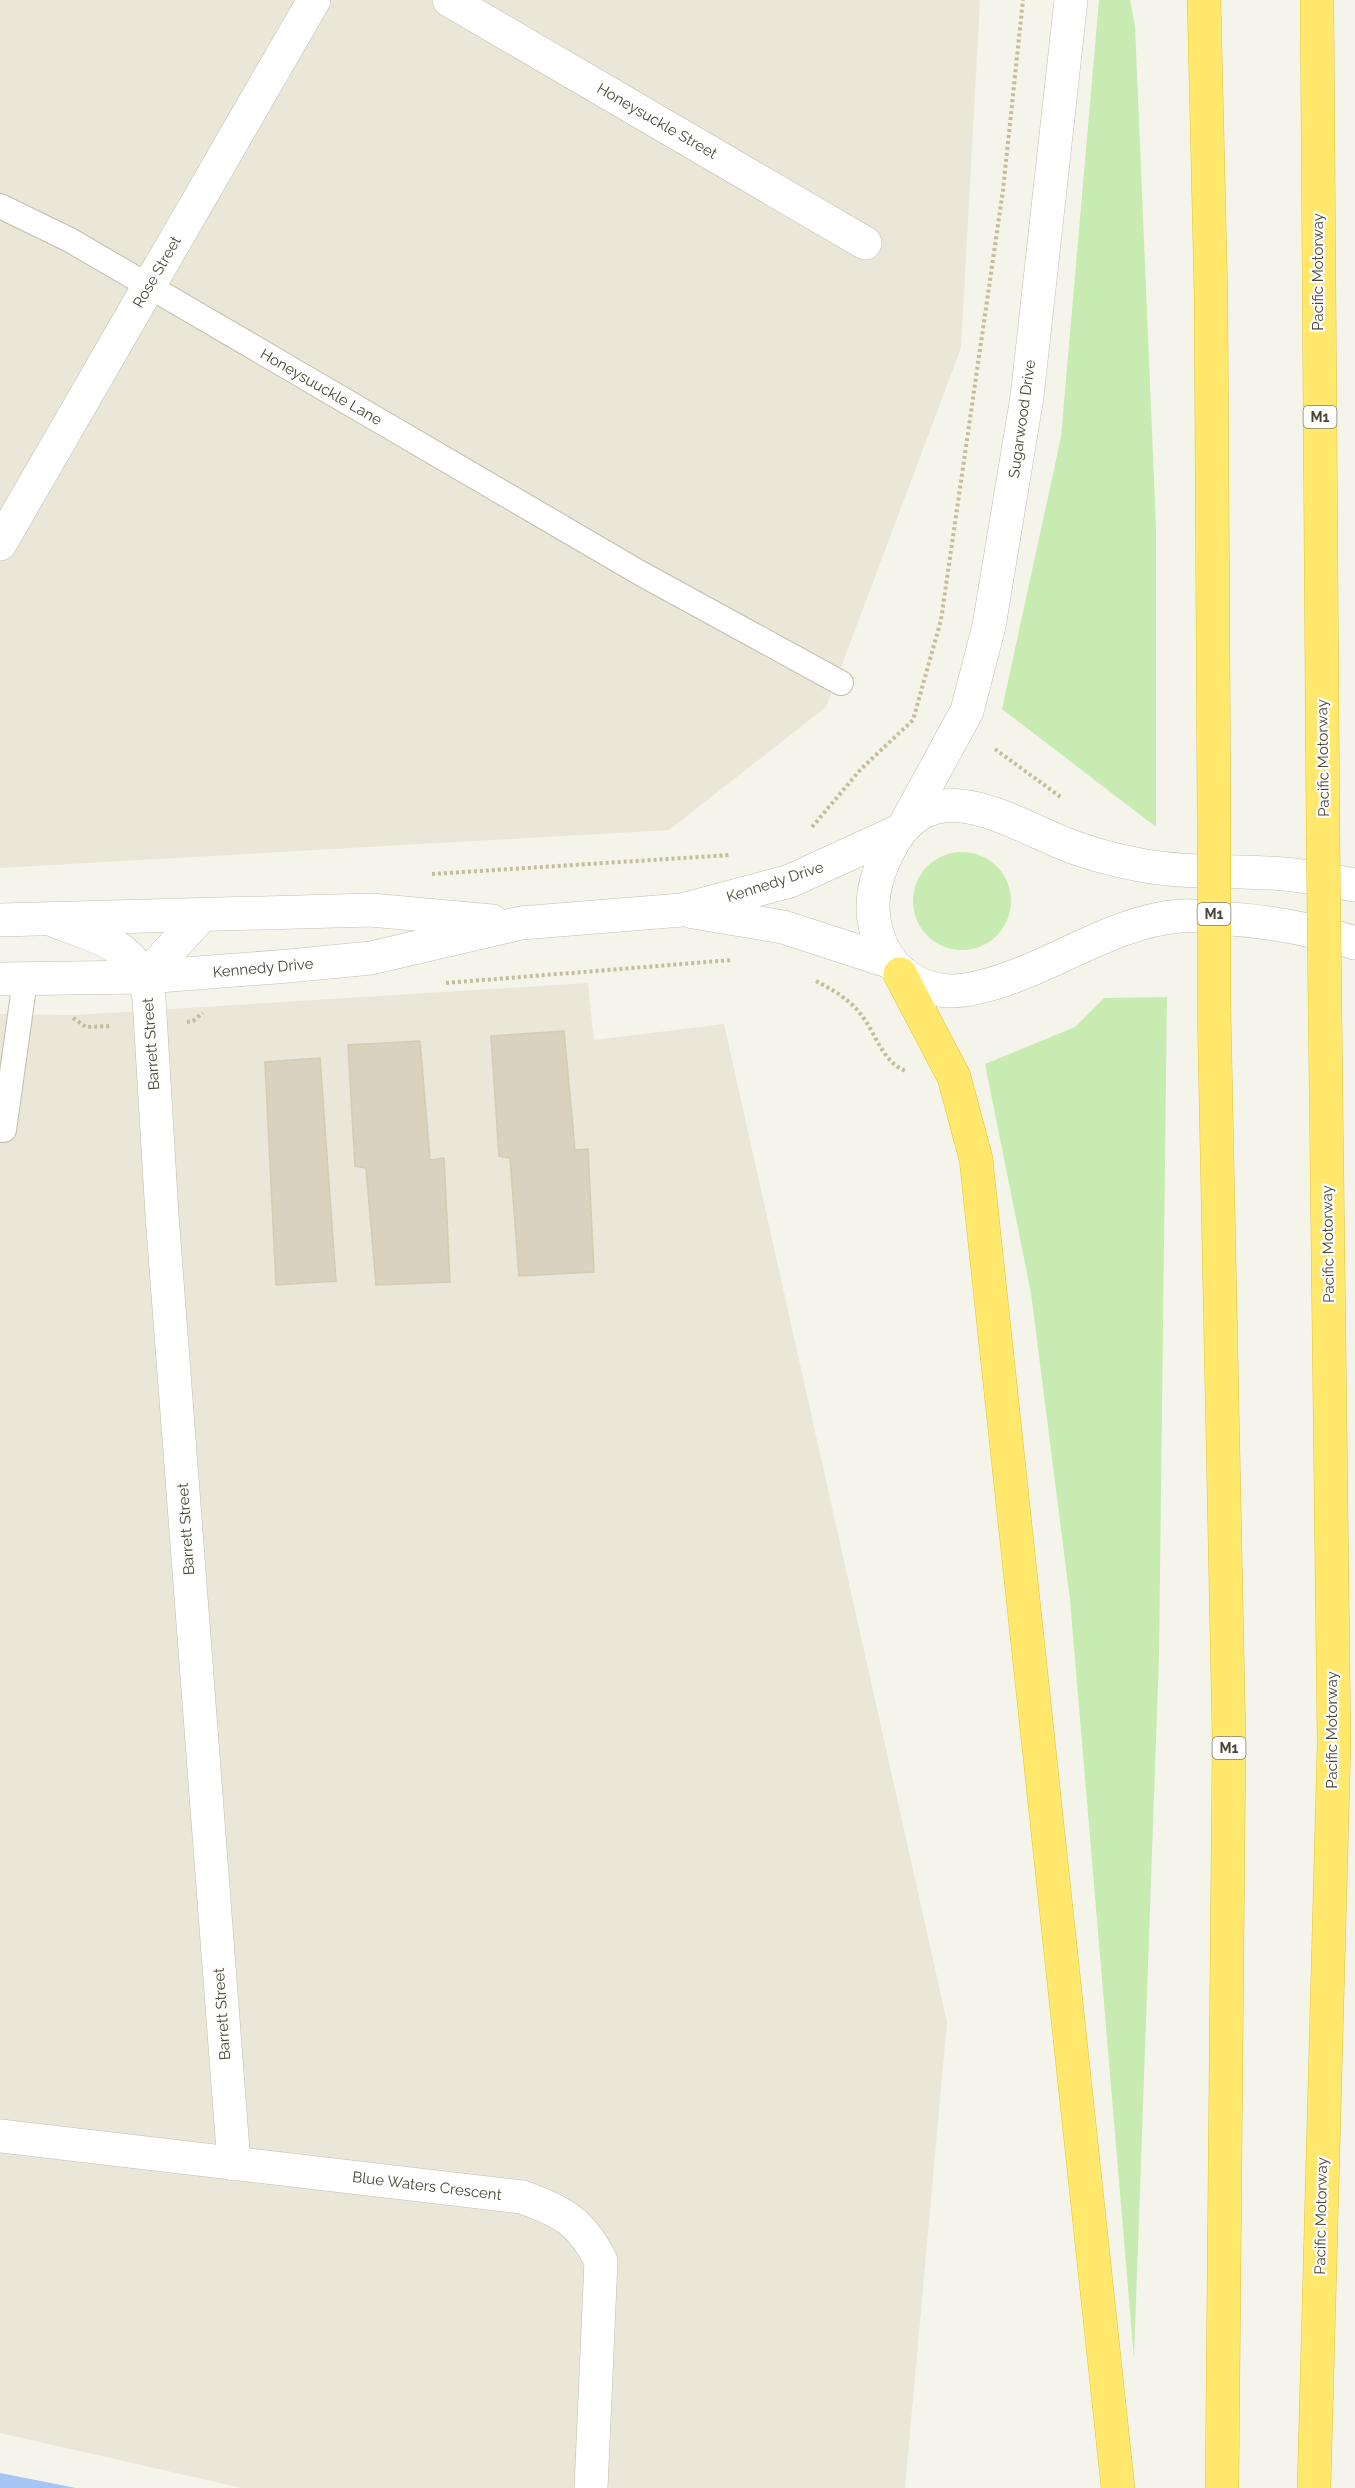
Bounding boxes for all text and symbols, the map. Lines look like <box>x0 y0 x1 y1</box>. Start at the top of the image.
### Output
street label: Honeysuckle Street <box>594 79 720 163</box>
street label: Pacific Motorway <box>1309 213 1327 331</box>
street label: Rose Street <box>129 233 185 311</box>
street label: Honeysuuckle Lane <box>257 345 385 429</box>
street label: Sugarwood Drive <box>1005 358 1039 479</box>
road number: M1 <box>1304 406 1336 428</box>
street label: Pacific Motorway <box>1313 699 1333 817</box>
street label: Kennedy Drive <box>724 858 826 906</box>
road number: M1 <box>1198 903 1230 925</box>
street label: Kennedy Drive <box>212 955 314 981</box>
street label: Barrett Street <box>139 997 163 1091</box>
street label: Pacific Motorway <box>1318 1185 1338 1303</box>
street label: Barrett Street <box>174 1482 198 1576</box>
street label: Pacific Motorway <box>1323 1671 1341 1789</box>
road number: M1 <box>1212 1737 1246 1759</box>
street label: Barrett Street <box>210 1967 234 2061</box>
street label: Pacific Motorway <box>1311 2157 1331 2275</box>
street label: Blue Waters Crescent <box>351 2168 503 2204</box>

